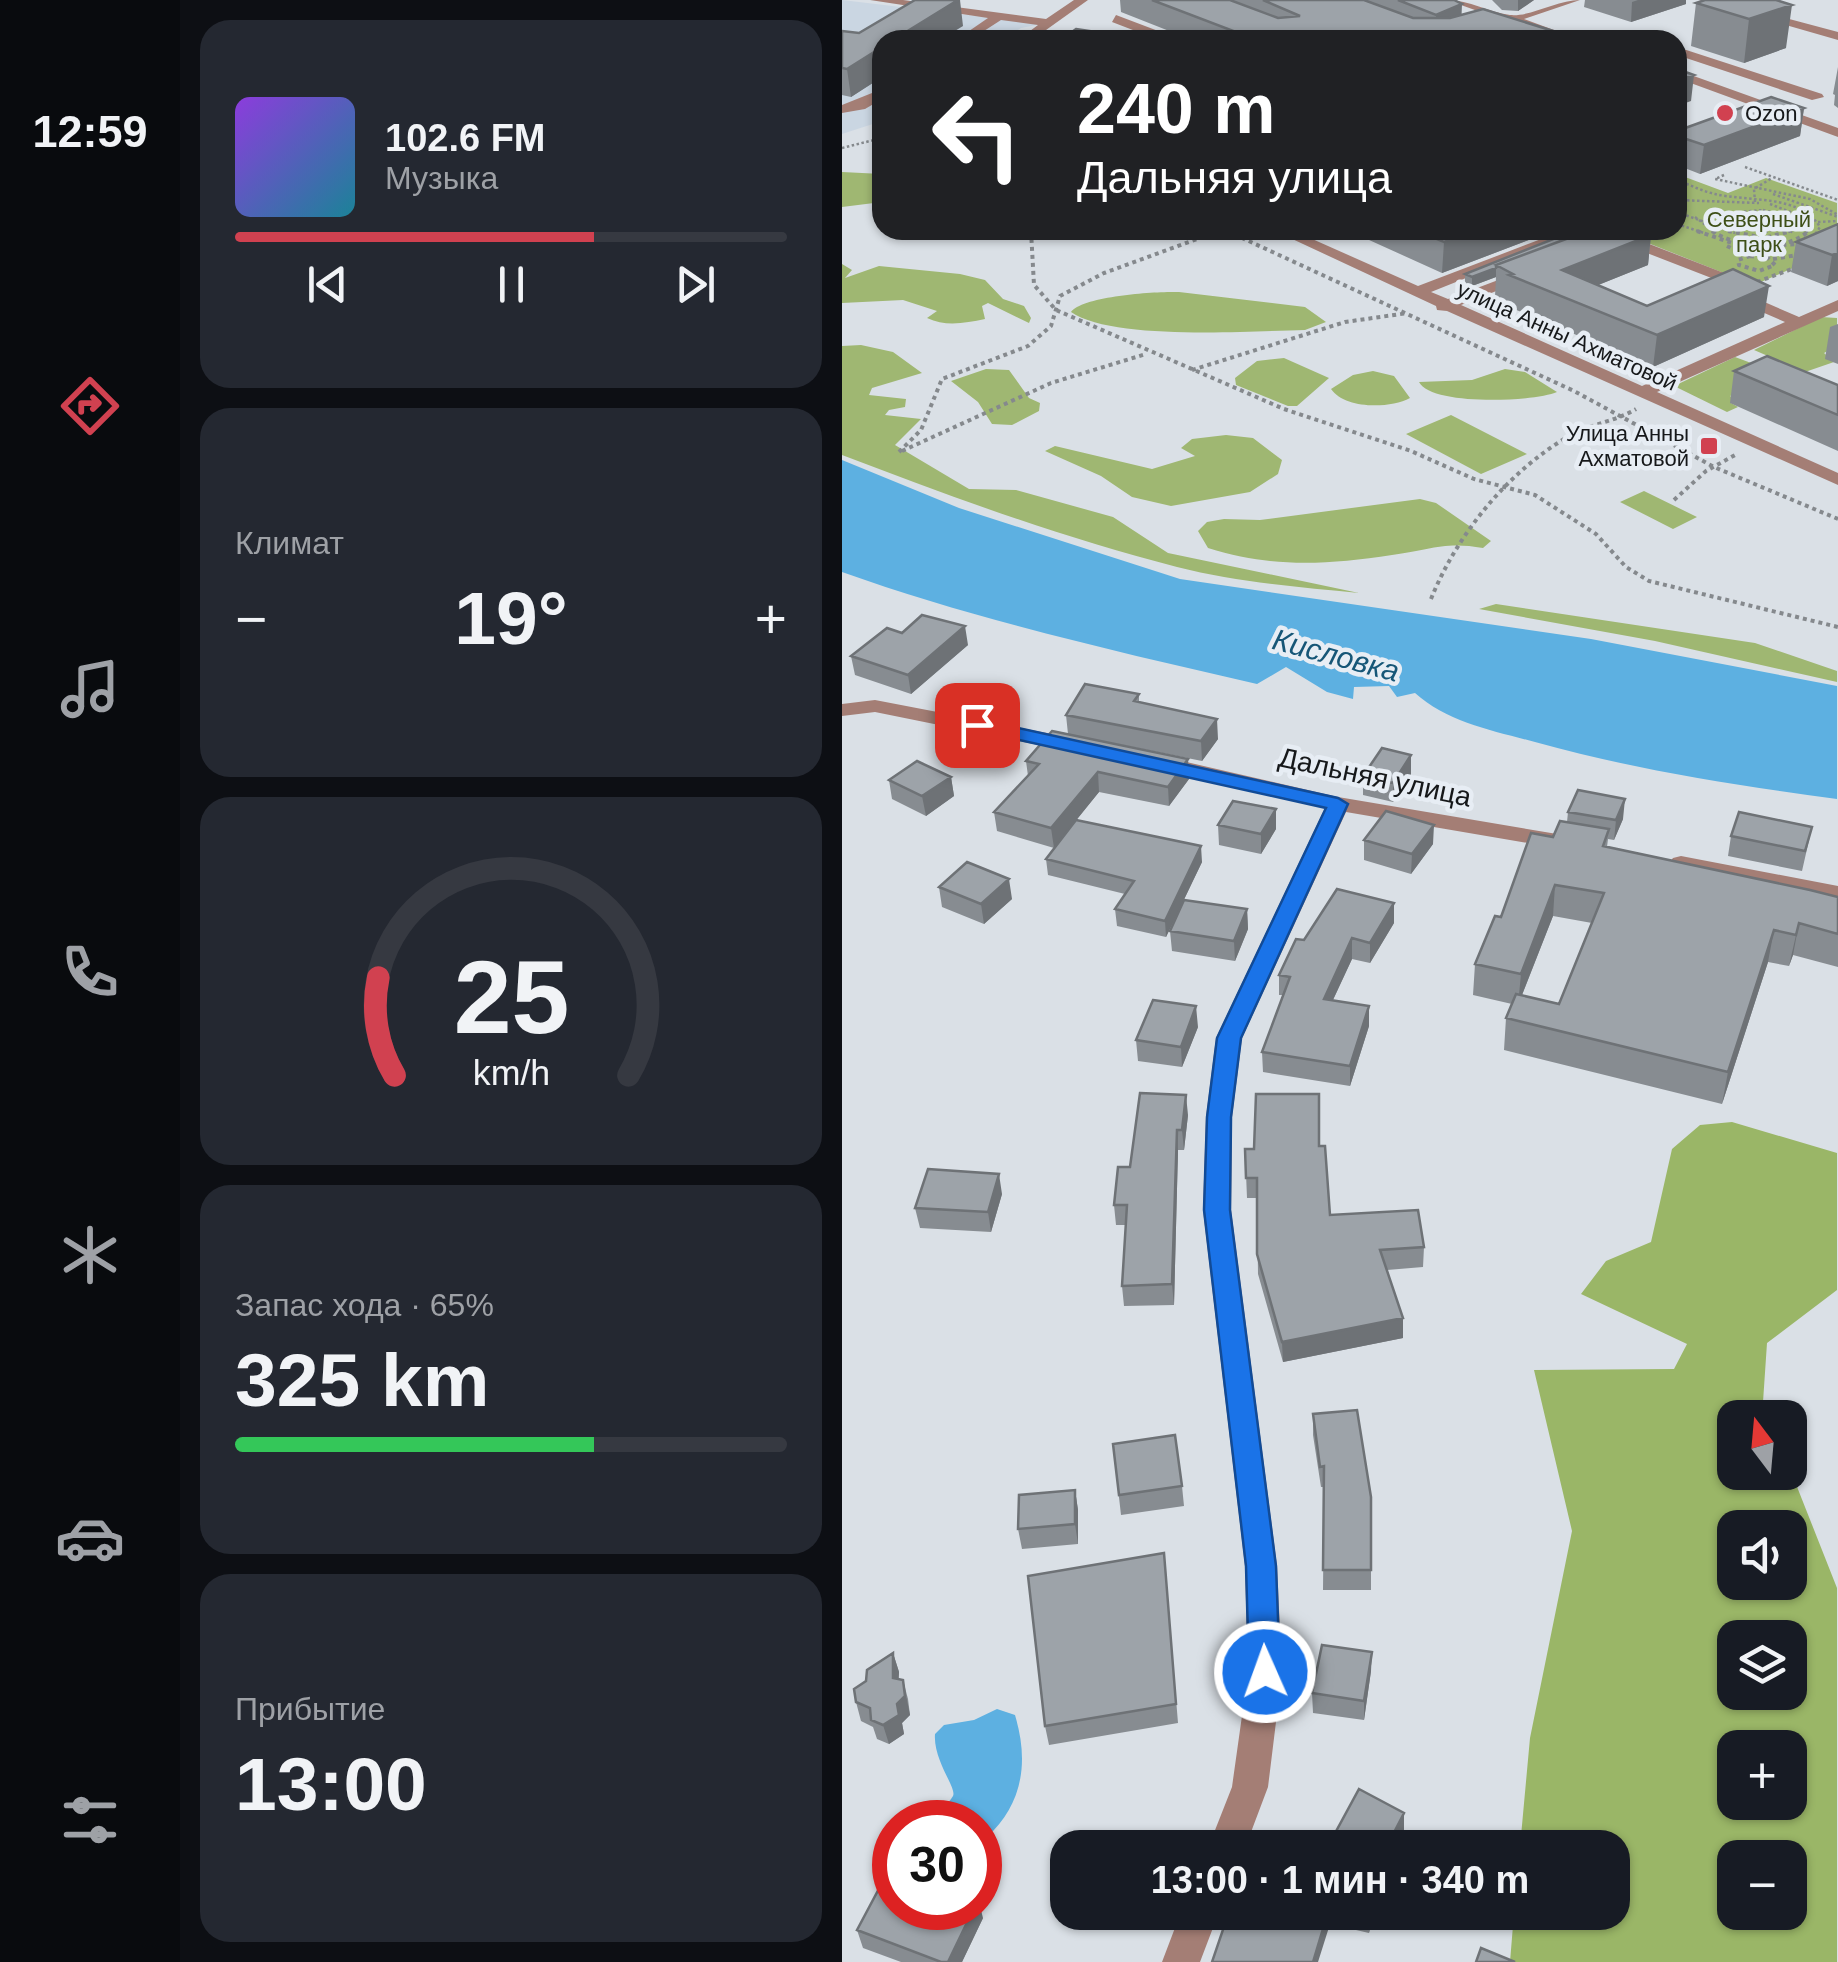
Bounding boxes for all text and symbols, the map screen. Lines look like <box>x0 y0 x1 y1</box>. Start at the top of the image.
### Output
icon: left <box>912 70 1042 200</box>
text: 240 m <box>1077 70 1275 148</box>
place label: Ozon <box>1745 101 1798 126</box>
marker: Ozon <box>1714 102 1736 124</box>
text: 12:59 <box>32 106 148 157</box>
text: 102.6 FM <box>385 117 546 159</box>
text: Дальняя улица <box>1077 152 1392 203</box>
text: Музыка <box>385 160 498 196</box>
park label: Северный парк <box>1707 207 1811 257</box>
icon: previous <box>300 257 355 312</box>
icon: pause <box>484 257 539 312</box>
icon: next <box>668 257 723 312</box>
street label: улица Анны Ахматовой <box>1453 276 1681 396</box>
icon: directions <box>55 371 125 441</box>
place label: Улица Анны Ахматовой <box>1566 421 1689 471</box>
marker: Улица Анны Ахматовой <box>1698 435 1720 457</box>
text: Климат <box>235 525 344 561</box>
text: 19° <box>454 576 568 660</box>
text: − <box>235 588 267 650</box>
text: + <box>755 588 787 650</box>
water label: Кисловка <box>1269 622 1403 688</box>
icon: music <box>55 654 125 724</box>
pin <box>935 683 1020 768</box>
icon: arrive <box>950 698 1005 753</box>
street label: Дальняя улица <box>1276 741 1474 813</box>
icon: phone <box>55 937 125 1007</box>
text: 25 <box>453 939 569 1055</box>
text: km/h <box>472 1053 550 1093</box>
icon: climate <box>55 1220 125 1290</box>
text: Запас хода · 65% <box>235 1287 494 1323</box>
text: 325 km <box>235 1338 489 1422</box>
north arrow <box>1717 1400 1807 1490</box>
map controls <box>1717 1400 1807 1930</box>
icon: car <box>55 1503 125 1573</box>
button: sound <box>1717 1510 1807 1600</box>
position arrow <box>1213 1620 1317 1724</box>
button: layers <box>1717 1620 1807 1710</box>
text: Прибытие <box>235 1691 385 1727</box>
button: + <box>1717 1730 1807 1820</box>
text: 13:00 <box>235 1742 427 1826</box>
icon: filters <box>55 1785 125 1855</box>
speed limit sign: 30 <box>872 1800 1002 1930</box>
button: − <box>1717 1840 1807 1930</box>
text: 13:00 · 1 мин · 340 m <box>1151 1859 1529 1901</box>

